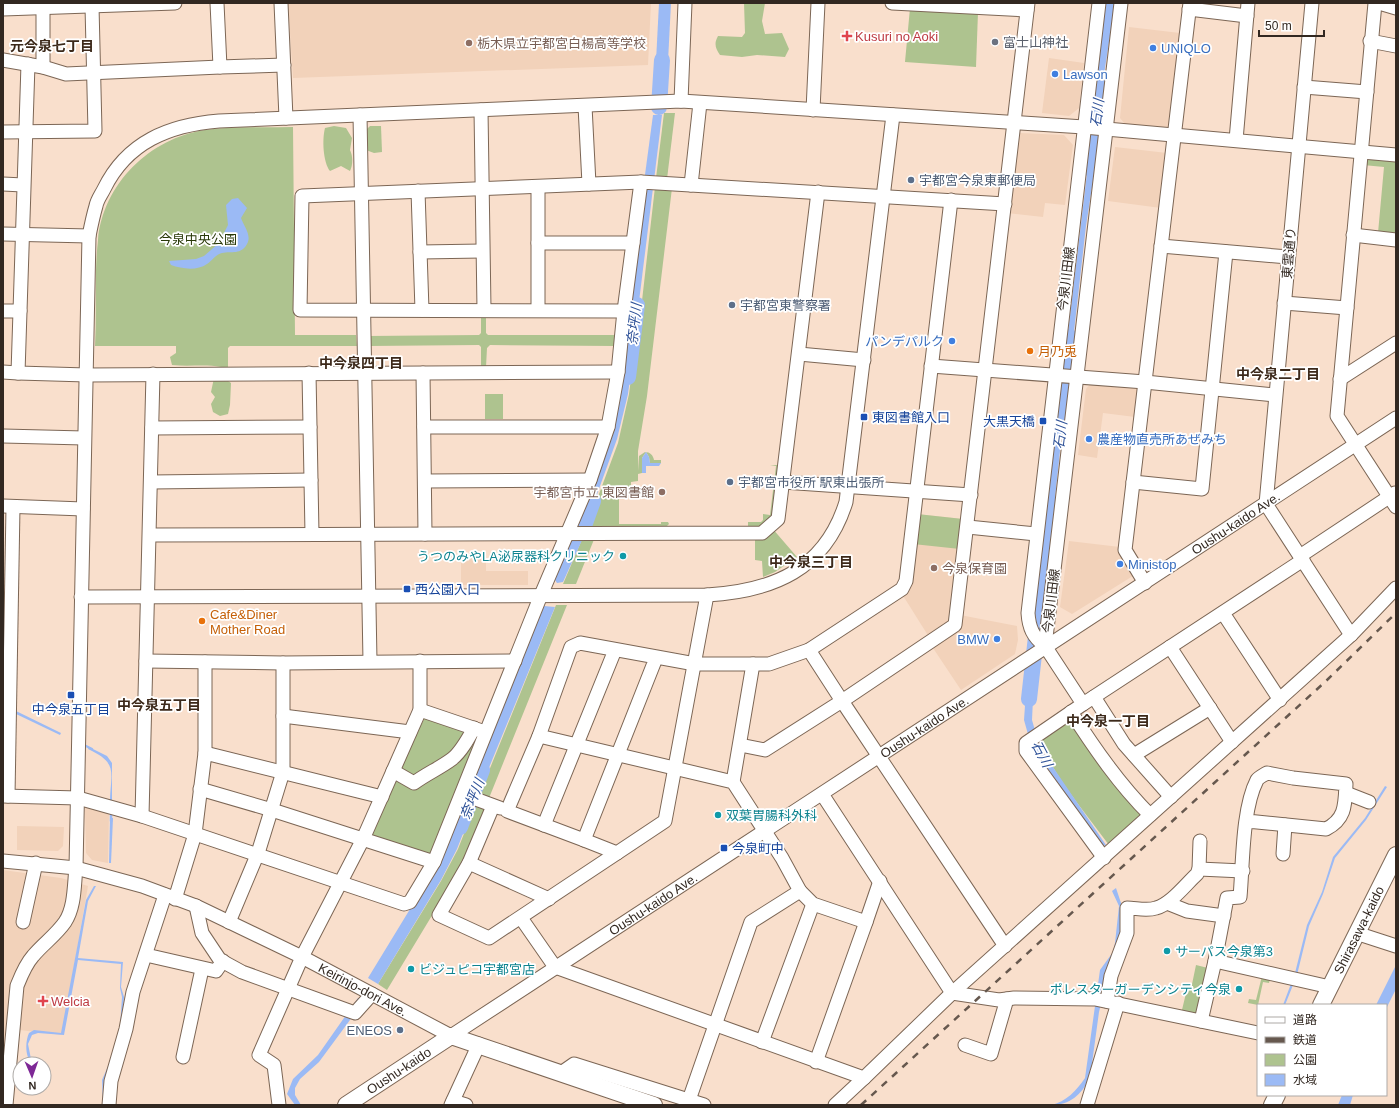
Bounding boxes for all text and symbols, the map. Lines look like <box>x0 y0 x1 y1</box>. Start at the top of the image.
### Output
scale bar <box>1259 12 1324 38</box>
text: 50 m <box>1265 19 1292 33</box>
place label: Kusuri no Aoki <box>855 29 938 44</box>
marker: Kusuri no Aoki <box>842 31 852 41</box>
place label: 富士山神社 <box>1003 35 1068 50</box>
place label: 栃木県立宇都宮白楊高等学校 <box>477 36 646 51</box>
marker: 富士山神社 <box>990 37 1000 47</box>
district label: 元今泉七丁目 <box>10 38 94 54</box>
marker: 栃木県立宇都宮白楊高等学校 <box>464 38 474 48</box>
place label: UNIQLO <box>1161 41 1211 56</box>
marker: UNIQLO <box>1148 43 1158 53</box>
place label: Lawson <box>1063 67 1108 82</box>
marker: Lawson <box>1050 69 1060 79</box>
water label: 石川 <box>1087 96 1107 128</box>
place label: 宇都宮今泉東郵便局 <box>919 173 1036 188</box>
marker: 宇都宮今泉東郵便局 <box>906 175 916 185</box>
street label: 東雲通り <box>1279 226 1299 280</box>
park label: 今泉中央公園 <box>159 232 237 247</box>
street label: 今泉川田線 <box>1055 246 1077 312</box>
place label: 宇都宮東警察署 <box>740 298 831 313</box>
water label: 奈坪川 <box>624 300 645 346</box>
marker: 宇都宮東警察署 <box>727 300 737 310</box>
place label: パンデパルク <box>865 334 944 349</box>
marker: パンデパルク <box>947 336 957 346</box>
place label: 月乃兎 <box>1038 344 1077 359</box>
marker: 月乃兎 <box>1025 346 1035 356</box>
district label: 中今泉四丁目 <box>319 355 403 371</box>
district label: 中今泉二丁目 <box>1236 366 1320 382</box>
place label: 東図書館入口 <box>872 410 950 425</box>
marker: 東図書館入口 <box>859 412 869 422</box>
place label: 大黒天橋 <box>983 414 1035 429</box>
marker: 大黒天橋 <box>1038 416 1048 426</box>
water label: 石川 <box>1050 418 1070 450</box>
place label: 農産物直売所あぜみち <box>1097 432 1227 447</box>
marker: 農産物直売所あぜみち <box>1084 434 1094 444</box>
place label: 宇都宮市役所 駅東出張所 <box>738 475 885 490</box>
marker: 宇都宮市役所 駅東出張所 <box>725 477 735 487</box>
place label: 宇都宮市立 東図書館 <box>533 485 654 500</box>
marker: 宇都宮市立 東図書館 <box>657 487 667 497</box>
street label: Oushu-kaido Ave. <box>1189 489 1283 557</box>
place label: うつのみやLA泌尿器科クリニック <box>417 549 615 564</box>
marker: うつのみやLA泌尿器科クリニック <box>618 551 628 561</box>
district label: 中今泉三丁目 <box>769 554 853 570</box>
place label: Ministop <box>1128 557 1176 572</box>
marker: Ministop <box>1115 559 1125 569</box>
place label: 今泉保育園 <box>942 561 1007 576</box>
marker: 今泉保育園 <box>929 563 939 573</box>
street label: 今泉川田線 <box>1040 568 1062 634</box>
place label: 西公園入口 <box>415 582 480 597</box>
marker: 西公園入口 <box>402 584 412 594</box>
place label: Cafe&Diner Mother Road <box>210 607 285 637</box>
marker: Cafe&Diner Mother Road <box>197 616 207 626</box>
place label: BMW <box>957 632 990 647</box>
marker: BMW <box>992 634 1002 644</box>
marker: 中今泉五丁目 <box>66 690 76 700</box>
street label: Oushu-kaido Ave. <box>877 692 971 761</box>
district label: 中今泉五丁目 <box>117 697 201 713</box>
place label: 中今泉五丁目 <box>32 702 110 717</box>
district label: 中今泉一丁目 <box>1066 713 1150 729</box>
water label: 石川 <box>1028 738 1057 772</box>
water label: 奈坪川 <box>457 775 488 821</box>
place label: 双葉胃腸科外科 <box>726 808 817 823</box>
marker: 双葉胃腸科外科 <box>713 810 723 820</box>
place label: 今泉町中 <box>732 841 784 856</box>
marker: 今泉町中 <box>719 843 729 853</box>
street label: Oushu-kaido Ave. <box>606 870 700 938</box>
street label: Shirasawa-kaido <box>1330 884 1387 976</box>
place label: サーパス今泉第3 <box>1175 944 1273 959</box>
marker: サーパス今泉第3 <box>1162 946 1172 956</box>
street label: Keirinjo-dori Ave. <box>316 960 410 1019</box>
place label: ビジュピコ宇都宮店 <box>419 962 535 977</box>
marker: ビジュピコ宇都宮店 <box>406 964 416 974</box>
place label: ポレスターガーデンシティ今泉 <box>1050 982 1231 997</box>
marker: ポレスターガーデンシティ今泉 <box>1234 984 1244 994</box>
place label: Welcia <box>51 994 91 1009</box>
marker: Welcia <box>38 996 48 1006</box>
legend <box>1257 1004 1387 1096</box>
text: 道路 <box>1293 1013 1317 1027</box>
place label: ENEOS <box>346 1023 392 1038</box>
marker: ENEOS <box>395 1025 405 1035</box>
text: 鉄道 <box>1293 1033 1317 1047</box>
street label: Oushu-kaido <box>364 1044 434 1097</box>
text: 公園 <box>1293 1053 1317 1067</box>
north arrow <box>12 1056 52 1096</box>
text: 水域 <box>1293 1073 1317 1087</box>
text: N <box>28 1080 37 1092</box>

